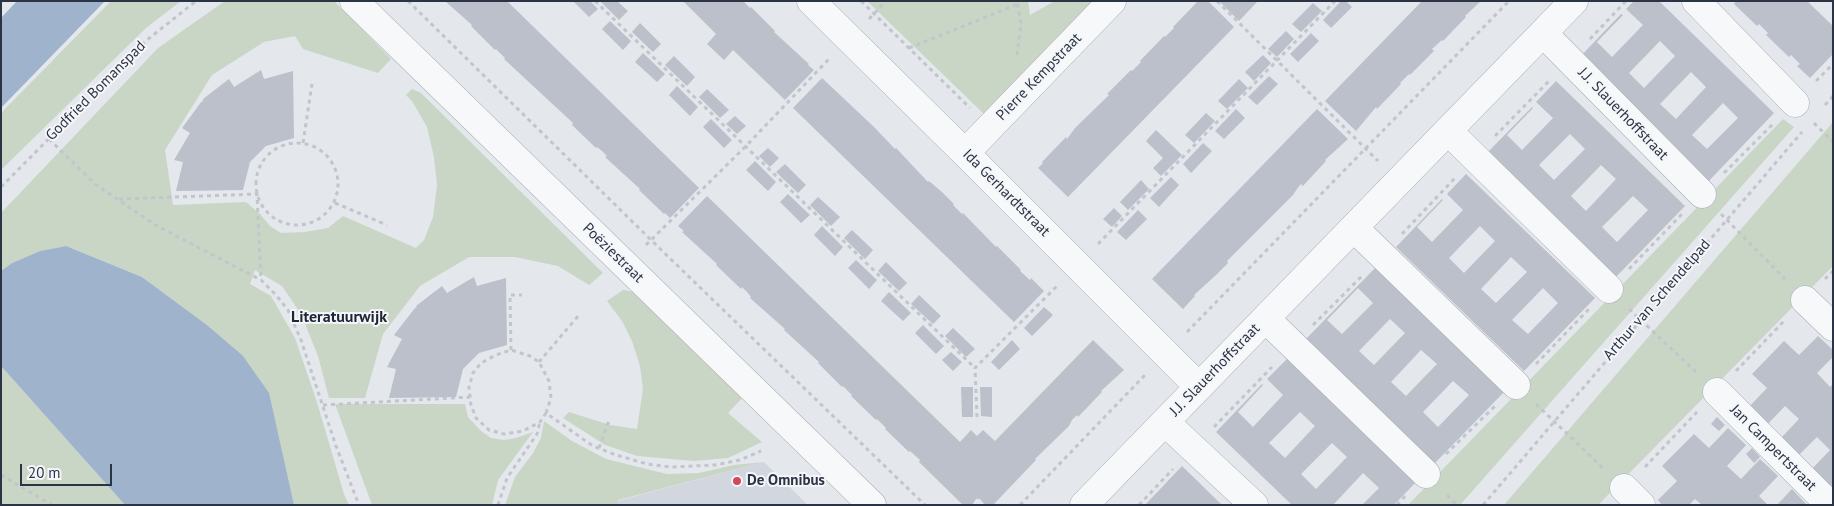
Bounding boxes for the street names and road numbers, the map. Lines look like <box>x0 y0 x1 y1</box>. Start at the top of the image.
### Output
street label: Pierre Kempstraat <box>993 30 1085 124</box>
street label: Godfried Bomanspad <box>42 37 150 145</box>
street label: J.J. Slauerhoffstraat <box>1574 64 1672 164</box>
street label: Ida Gerhardtstraat <box>959 146 1053 240</box>
street label: Poëziestraat <box>579 219 647 287</box>
street label: Arthur van Schendelpad <box>1600 236 1714 364</box>
street label: J.J. Slauerhoffstraat <box>1166 320 1264 420</box>
street label: Jan Campertstraat <box>1726 401 1820 495</box>

